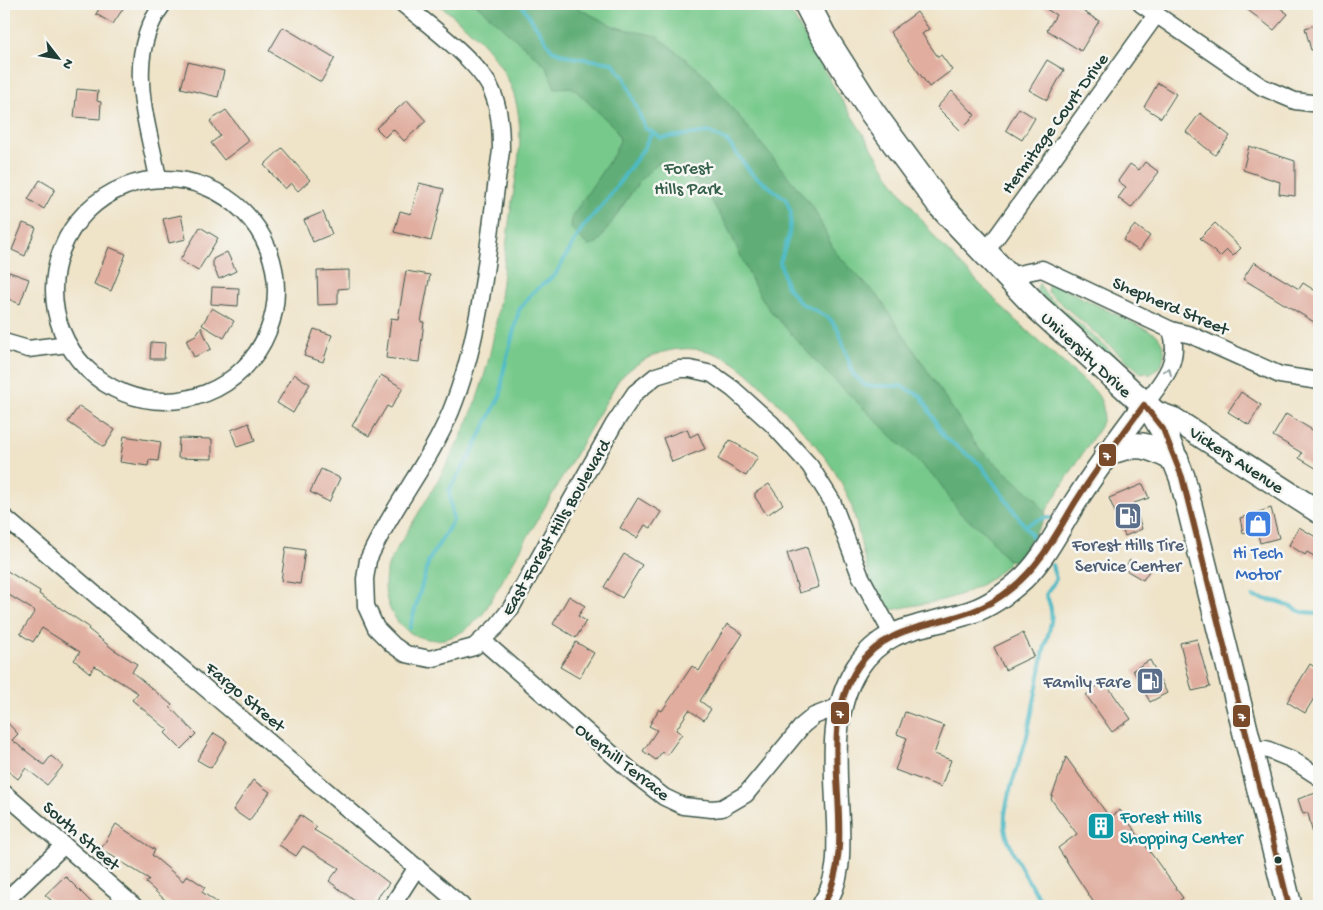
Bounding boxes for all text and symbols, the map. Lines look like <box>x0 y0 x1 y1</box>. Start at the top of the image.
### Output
north arrow <box>32 32 82 82</box>
street label: Hermitage Court Drive <box>998 50 1114 199</box>
text: N <box>57 55 77 72</box>
park label: Forest Hills Park <box>654 159 724 201</box>
street label: Shepherd Street <box>1109 273 1233 342</box>
street label: University Drive <box>1035 308 1136 404</box>
one-way arrow <box>1162 367 1172 376</box>
street label: Vickers Avenue <box>1183 422 1288 500</box>
street label: East Forest Hills Boulevard <box>498 435 617 620</box>
line badge: 7 <box>1098 443 1117 467</box>
text: 7 <box>1102 449 1111 466</box>
fuel station icon: Forest Hills Tire Service Center <box>1113 501 1143 531</box>
shop icon: Hi Tech Motor <box>1243 509 1273 539</box>
place label: Forest Hills Tire Service Center <box>1071 536 1185 578</box>
place label: Hi Tech Motor <box>1233 544 1284 586</box>
street label: Fargo Street <box>200 658 290 738</box>
fuel station icon: Family Fare <box>1135 666 1165 696</box>
place label: Family Fare <box>1042 673 1132 694</box>
line badge: 7 <box>830 701 850 725</box>
line badge: 7 <box>1232 704 1251 728</box>
text: 7 <box>835 707 844 724</box>
text: 7 <box>1237 710 1246 727</box>
street label: Overhill Terrace <box>570 719 674 807</box>
street label: South Street <box>37 798 124 877</box>
place label: Forest Hills Shopping Center <box>1119 808 1244 850</box>
building icon: Forest Hills Shopping Center <box>1086 811 1116 841</box>
unlabelled marker <box>1273 855 1283 865</box>

